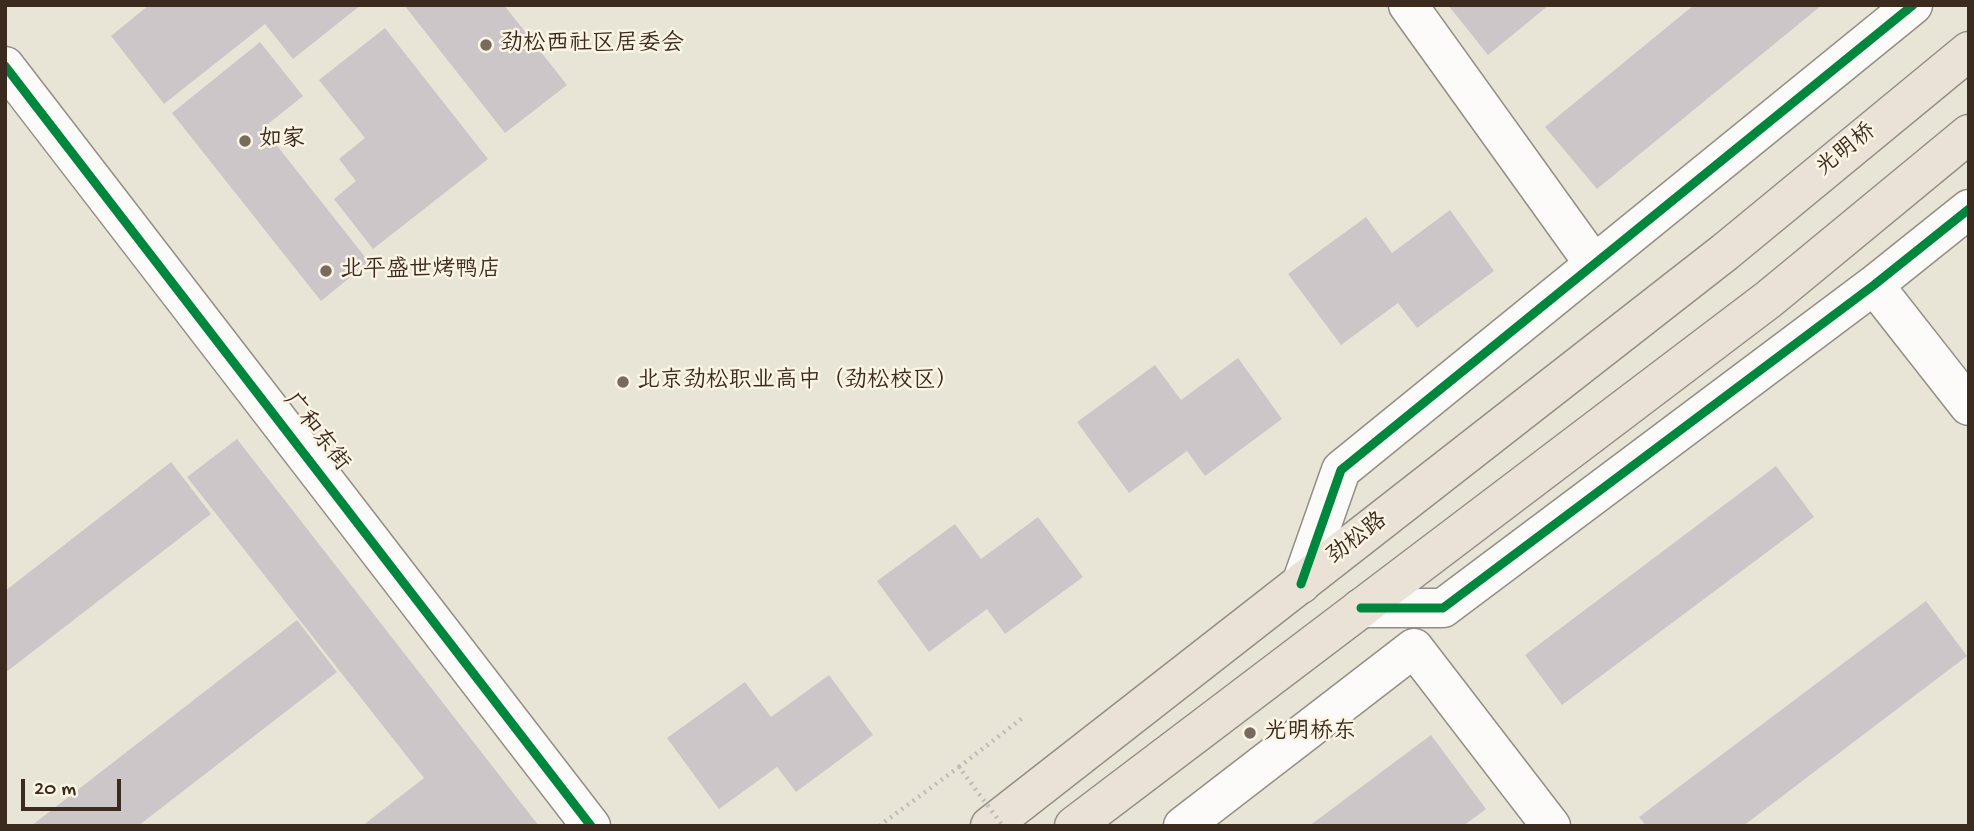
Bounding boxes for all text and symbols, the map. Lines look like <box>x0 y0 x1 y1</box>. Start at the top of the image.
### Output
place label: 劲松西社区居委会 <box>500 31 684 59</box>
marker: 劲松西社区居委会 <box>478 37 494 53</box>
street label: 光明桥 <box>1812 119 1882 183</box>
place label: 如家 <box>259 127 305 155</box>
marker: 如家 <box>237 133 253 149</box>
place label: 北平盛世烤鸭店 <box>340 257 501 285</box>
marker: 北平盛世烤鸭店 <box>318 263 334 279</box>
place label: 北京劲松职业高中（劲松校区） <box>637 368 959 396</box>
marker: 北京劲松职业高中（劲松校区） <box>615 374 631 390</box>
street label: 广和东街 <box>276 388 354 478</box>
street label: 劲松路 <box>1322 508 1394 572</box>
place label: 光明桥东 <box>1264 719 1356 747</box>
marker: 光明桥东 <box>1242 725 1258 741</box>
scale bar <box>24 764 124 808</box>
text: 20 m <box>34 778 76 803</box>

